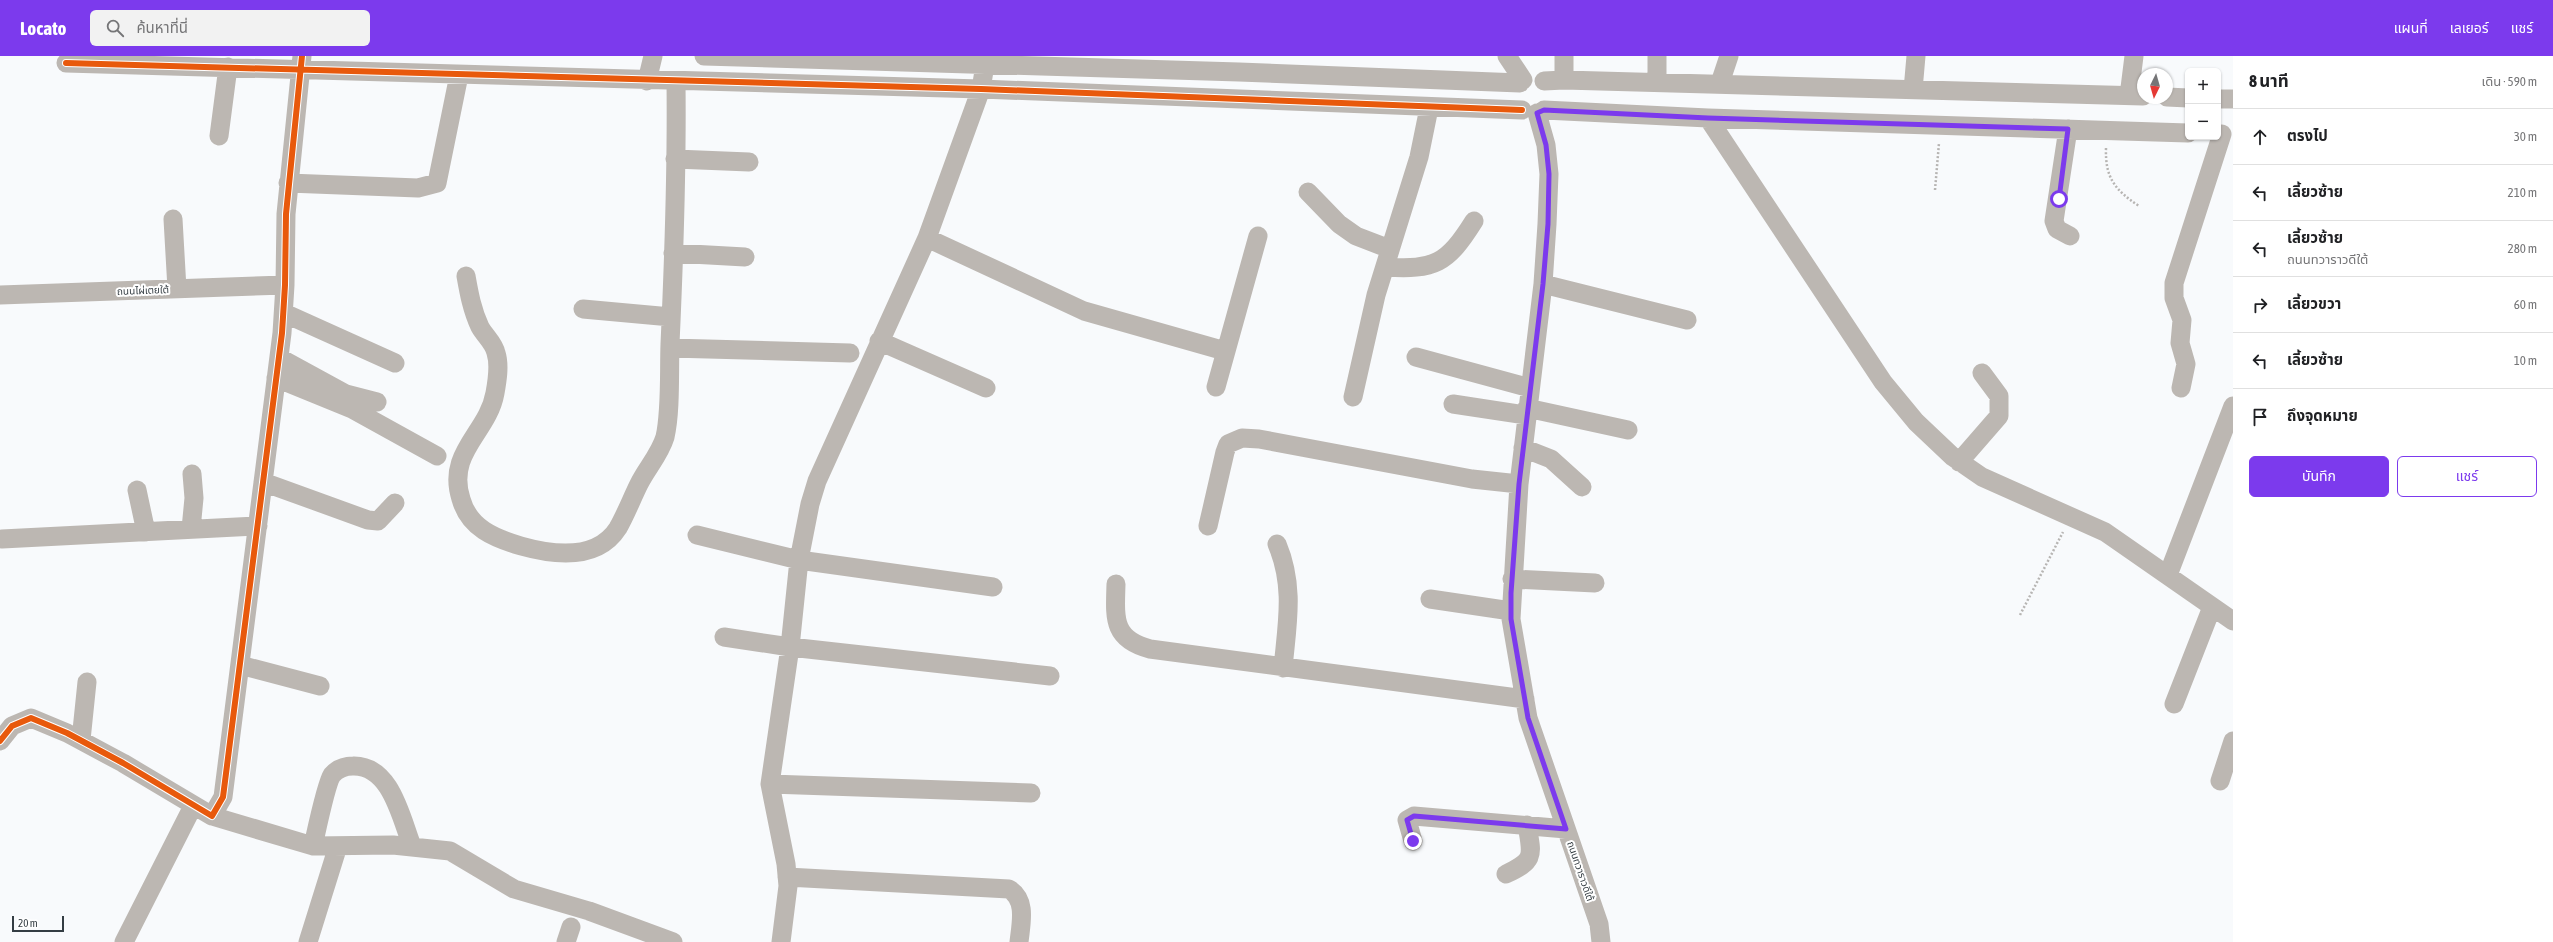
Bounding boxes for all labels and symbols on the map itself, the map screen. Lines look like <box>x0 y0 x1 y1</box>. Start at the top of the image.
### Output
north arrow <box>2137 68 2173 104</box>
route start <box>2050 190 2068 208</box>
street label: ถนนไผ่เตยใต้ <box>117 283 169 297</box>
route end <box>1404 832 1422 850</box>
street label: ถนนทวาราวดีใต้ <box>1565 840 1596 903</box>
scale bar <box>12 914 64 933</box>

